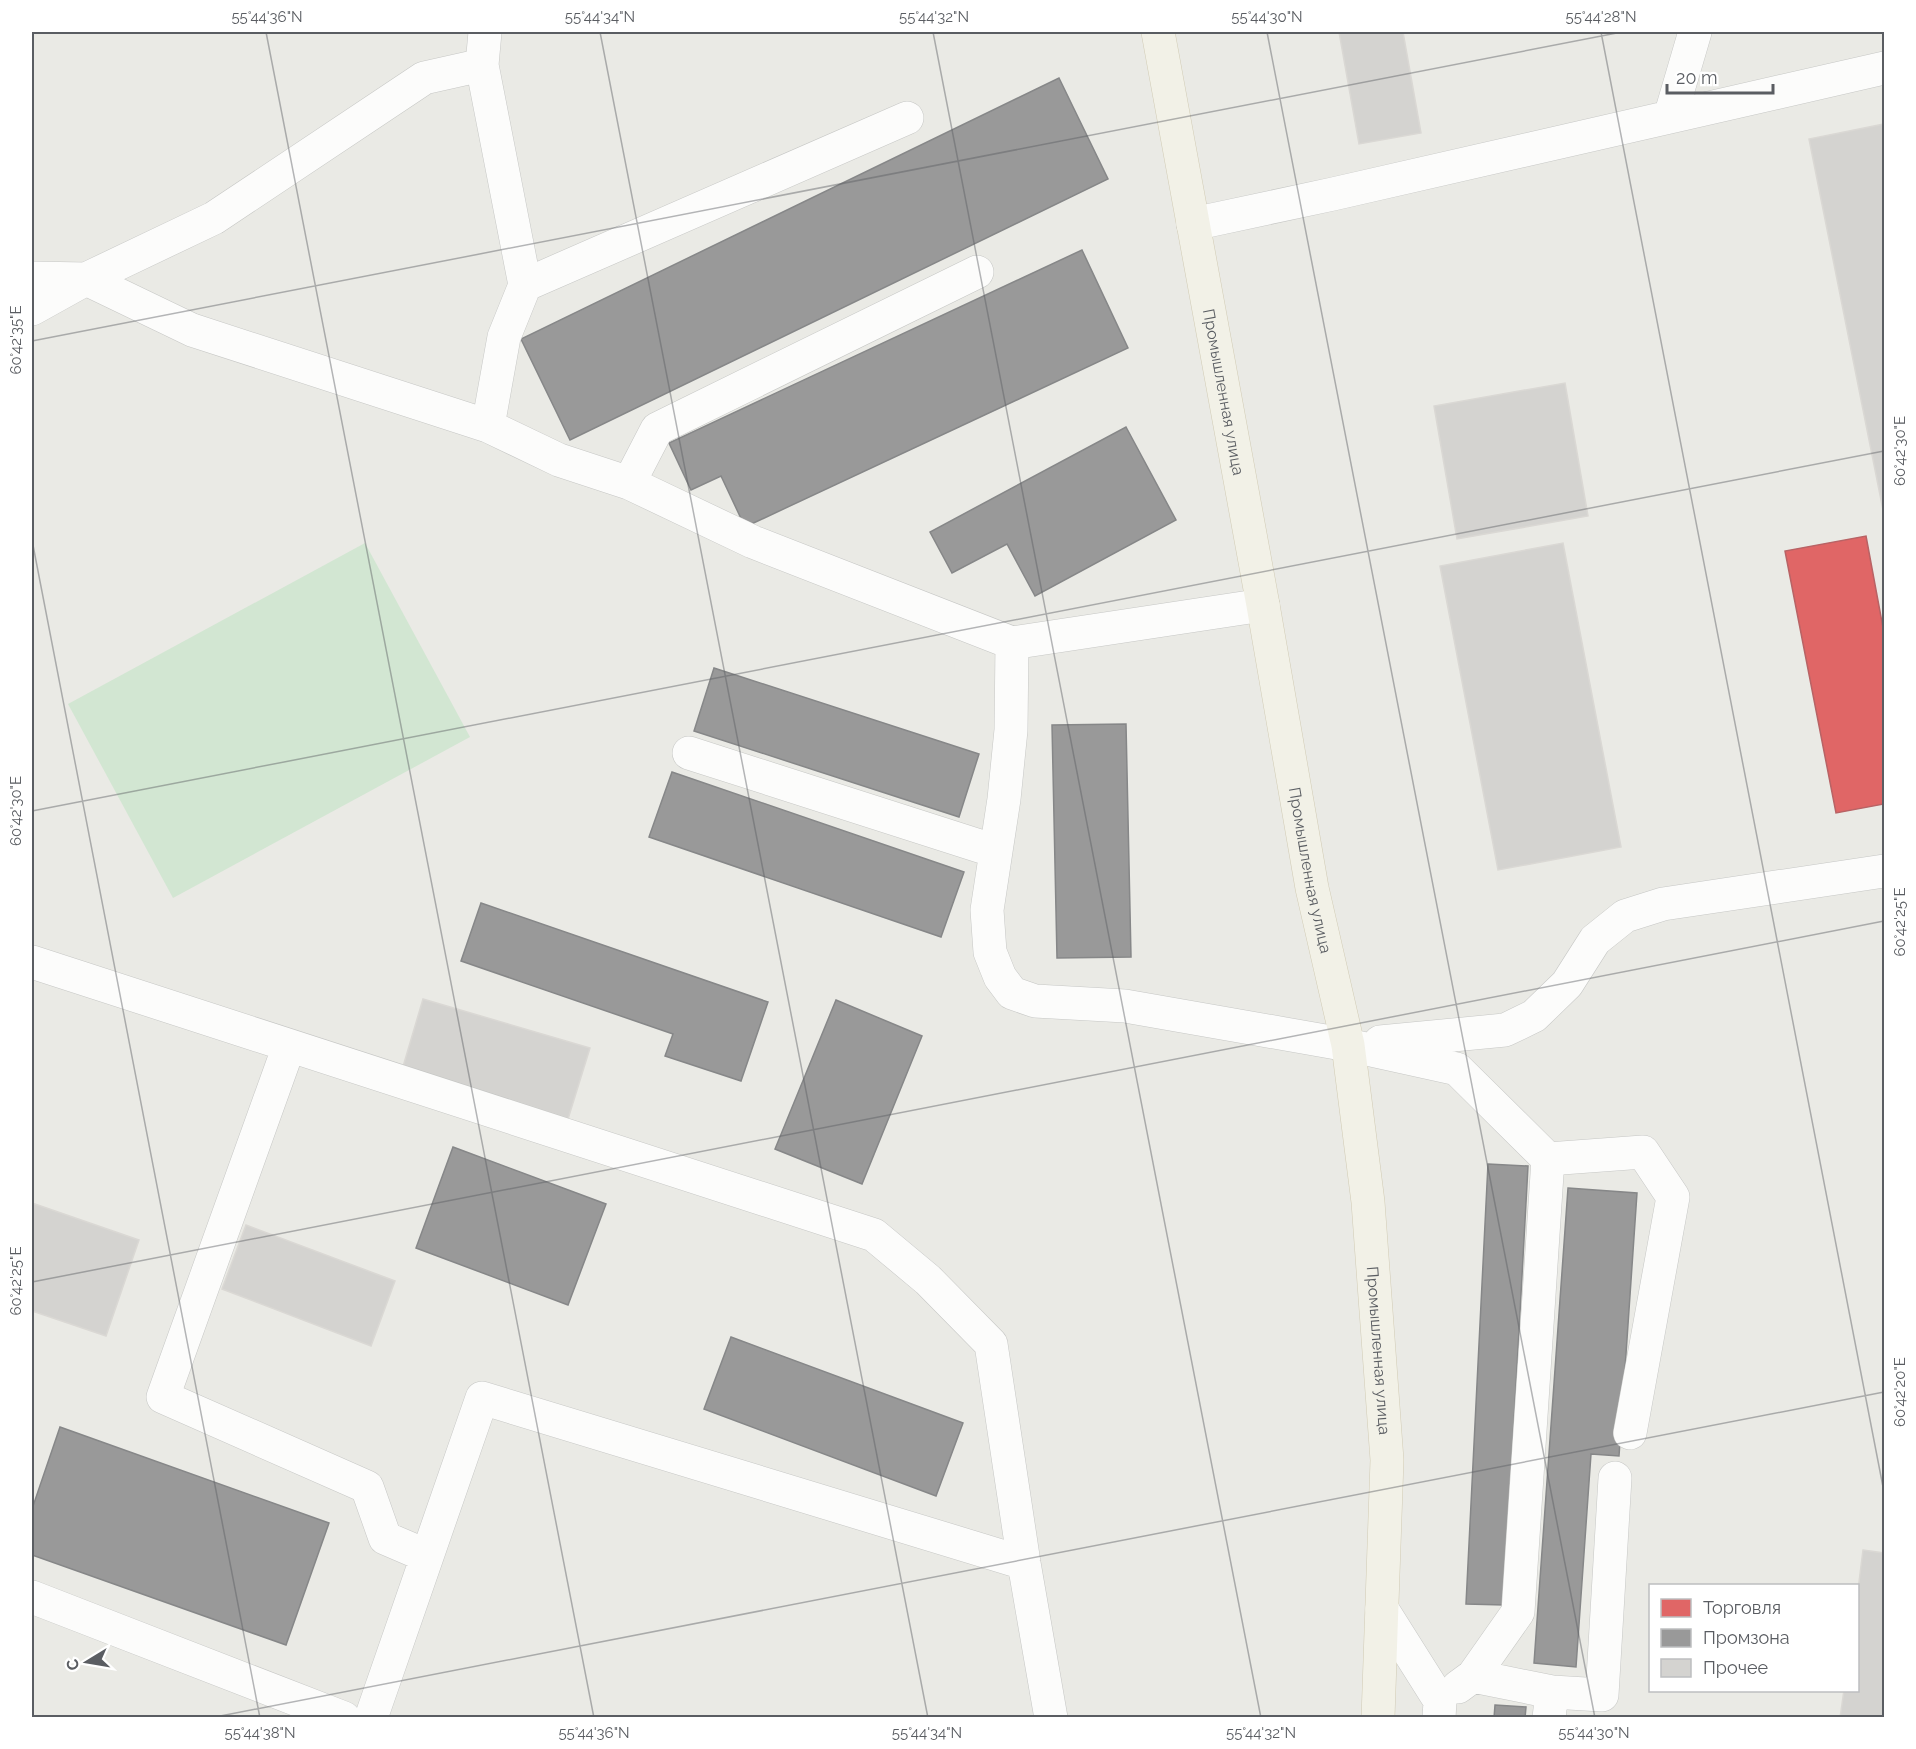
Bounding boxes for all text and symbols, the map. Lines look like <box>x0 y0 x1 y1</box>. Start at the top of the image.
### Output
text: 55°44'36"N <box>231 8 303 26</box>
text: 55°44'34"N <box>565 8 635 26</box>
text: 55°44'32"N <box>899 8 969 26</box>
text: 55°44'30"N <box>1231 8 1303 26</box>
text: 55°44'28"N <box>1566 8 1636 26</box>
scale bar <box>1667 57 1774 95</box>
text: 20 m <box>1676 67 1718 88</box>
text: 60°42'35"E <box>7 305 25 375</box>
street label: Промышленная улица <box>1199 307 1248 477</box>
text: 60°42'30"E <box>1891 416 1909 486</box>
text: 60°42'30"E <box>7 776 25 846</box>
street label: Промышленная улица <box>1285 786 1336 955</box>
text: 60°42'25"E <box>1891 887 1909 957</box>
text: 60°42'25"E <box>7 1246 25 1316</box>
street label: Промышленная улица <box>1363 1266 1394 1435</box>
text: 60°42'20"E <box>1891 1357 1909 1427</box>
legend <box>1649 1584 1859 1692</box>
text: Торговля <box>1703 1597 1781 1618</box>
text: Промзона <box>1703 1627 1790 1648</box>
north arrow <box>57 1632 117 1692</box>
text: Прочее <box>1703 1657 1769 1678</box>
text: С <box>62 1658 83 1672</box>
text: 55°44'38"N <box>224 1724 296 1742</box>
text: 55°44'36"N <box>558 1724 630 1742</box>
text: 55°44'34"N <box>892 1724 962 1742</box>
text: 55°44'32"N <box>1226 1724 1296 1742</box>
text: 55°44'30"N <box>1558 1724 1630 1742</box>

